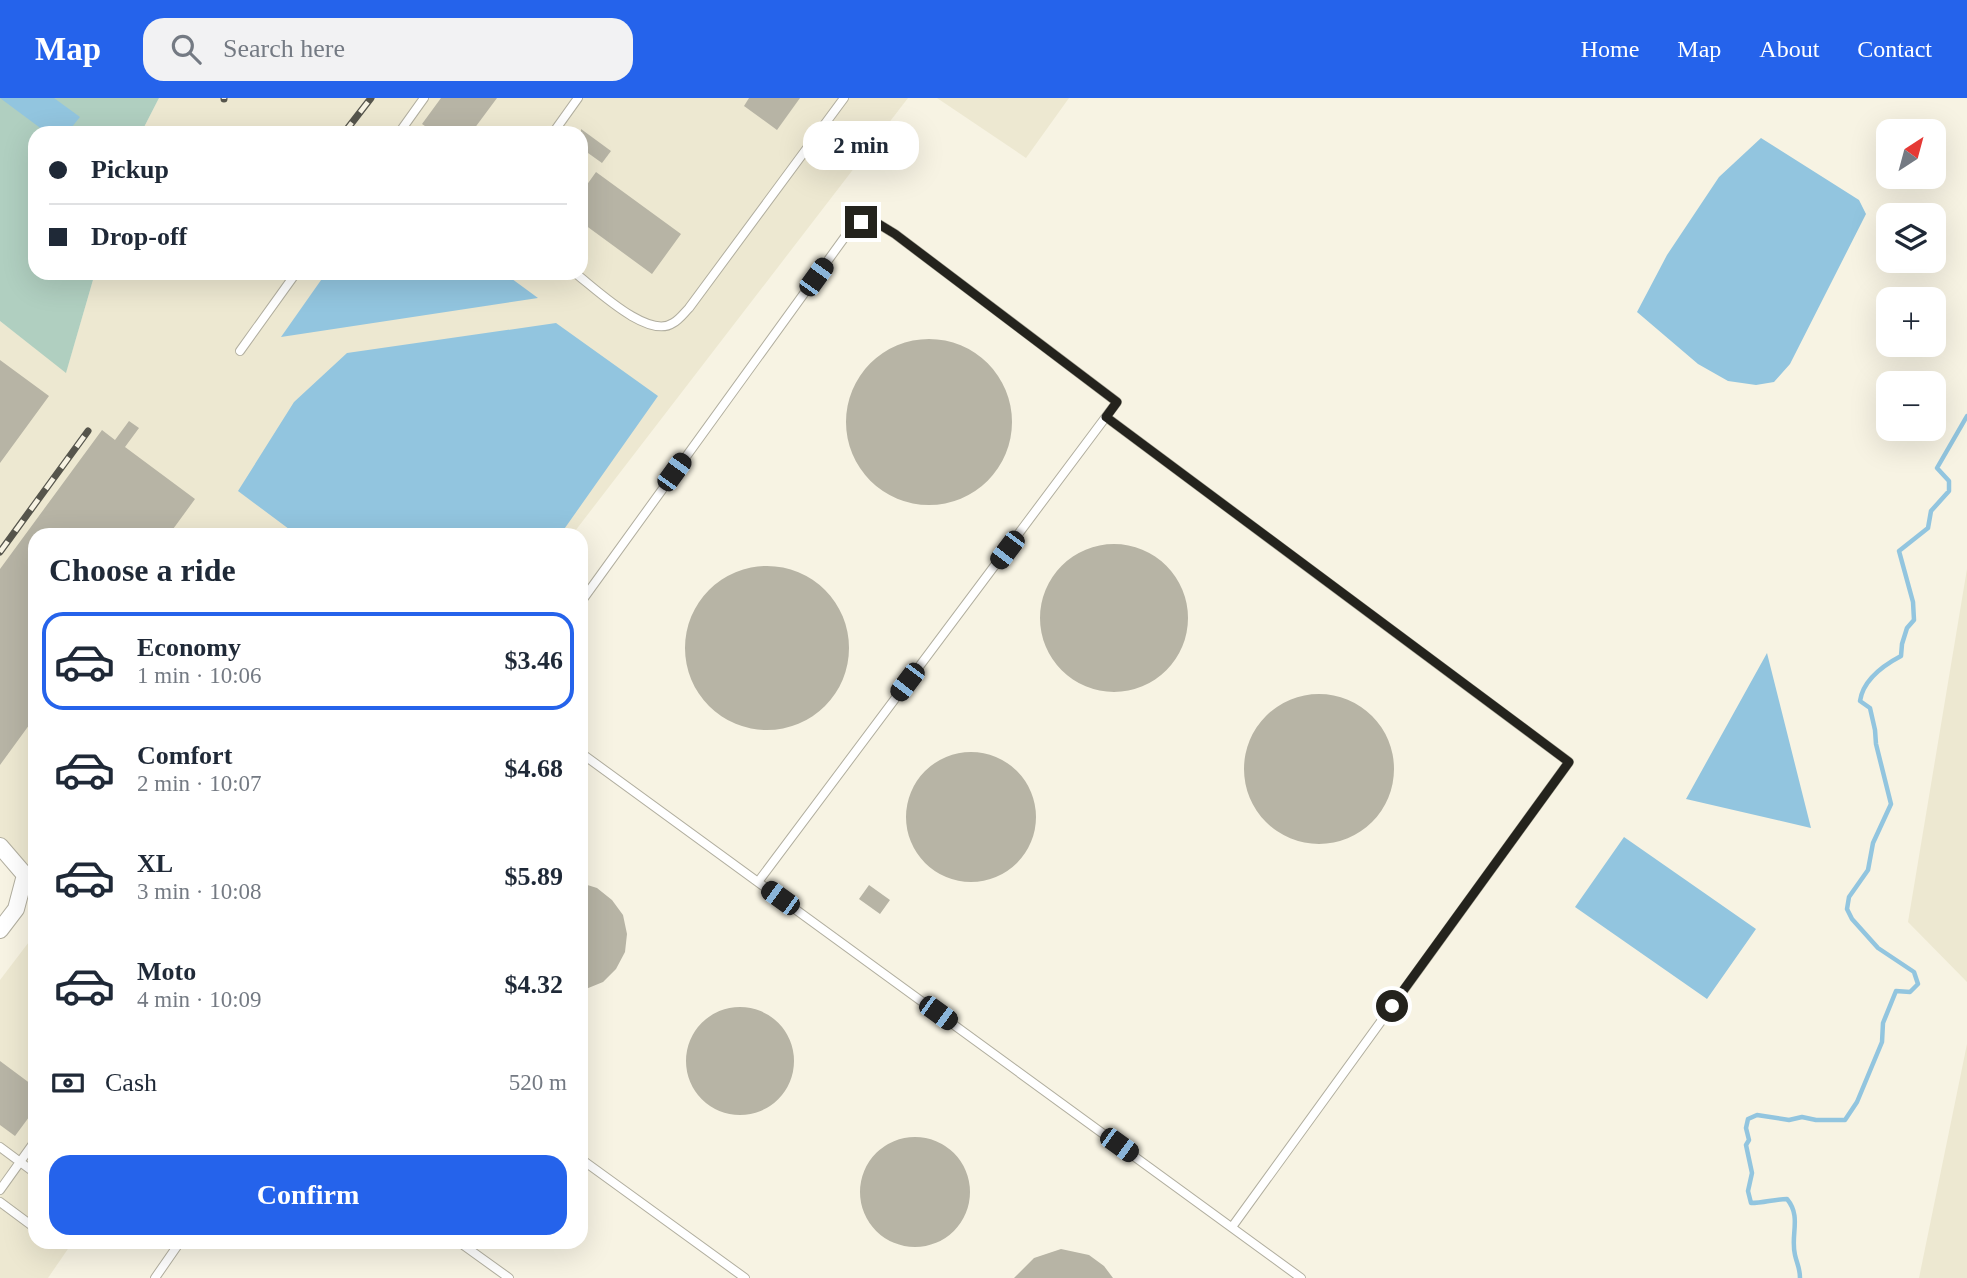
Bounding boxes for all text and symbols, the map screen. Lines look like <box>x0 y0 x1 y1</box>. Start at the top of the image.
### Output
search box <box>143 18 633 81</box>
icon: search <box>167 30 205 68</box>
text: Map <box>35 31 101 67</box>
text: Search here <box>223 34 345 63</box>
text: Home <box>1581 36 1639 62</box>
text: Map <box>1677 36 1721 62</box>
text: About <box>1759 36 1819 62</box>
text: Contact <box>1857 36 1932 62</box>
north arrow <box>1876 119 1946 189</box>
map controls <box>1876 119 1946 441</box>
callout: 2 min <box>803 121 919 170</box>
text: 2 min <box>833 133 889 158</box>
text: Pickup <box>91 155 169 184</box>
button: layers <box>1876 203 1946 273</box>
route end <box>845 206 877 238</box>
text: Drop-off <box>91 222 187 251</box>
car <box>796 254 837 300</box>
button: + <box>1876 287 1946 357</box>
button: − <box>1876 371 1946 441</box>
car <box>654 449 695 495</box>
car <box>986 527 1029 573</box>
text: Choose a ride <box>49 552 236 588</box>
icon: car <box>53 630 116 693</box>
text: Economy <box>137 633 241 662</box>
text: $3.46 <box>505 646 563 675</box>
car <box>886 659 929 705</box>
text: 1 min · 10:06 <box>137 663 262 688</box>
icon: car <box>53 738 116 801</box>
text: Comfort <box>137 741 232 770</box>
text: $4.68 <box>505 754 563 783</box>
text: 2 min · 10:07 <box>137 771 262 796</box>
icon: car <box>53 846 116 909</box>
text: XL <box>137 849 173 878</box>
text: $5.89 <box>505 862 563 891</box>
car <box>757 877 804 919</box>
text: 3 min · 10:08 <box>137 879 262 904</box>
icon: car <box>53 954 116 1017</box>
text: Moto <box>137 957 196 986</box>
text: $4.32 <box>505 970 563 999</box>
text: 4 min · 10:09 <box>137 987 262 1012</box>
route start <box>1376 990 1408 1022</box>
car <box>915 992 962 1034</box>
icon: cash <box>49 1064 87 1102</box>
text: Cash <box>105 1068 157 1097</box>
text: 520 m <box>509 1070 567 1095</box>
car <box>1096 1124 1143 1166</box>
button: Confirm <box>49 1155 567 1235</box>

